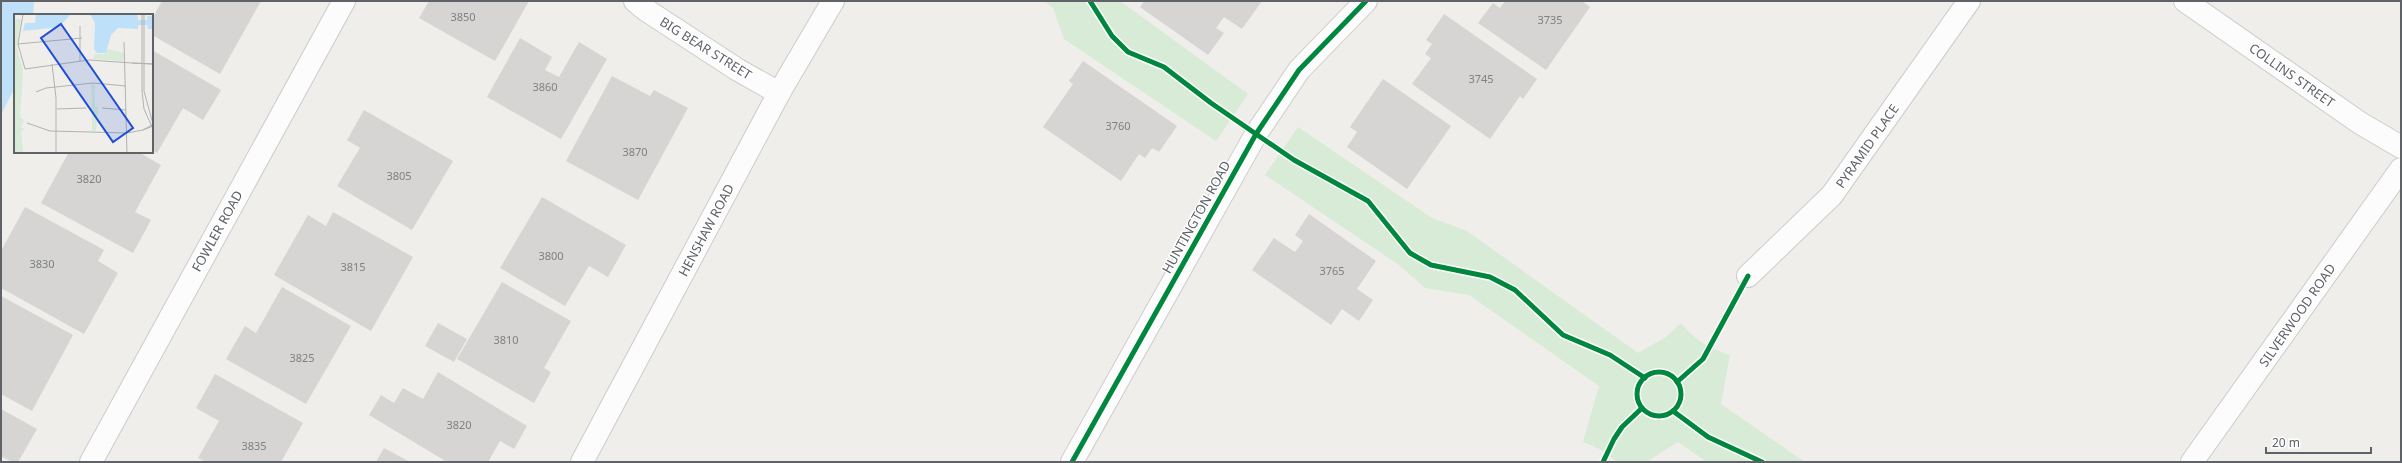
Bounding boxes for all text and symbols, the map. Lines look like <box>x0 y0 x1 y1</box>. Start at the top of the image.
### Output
house number: 3850 <box>450 9 476 24</box>
street label: BIG BEAR STREET <box>657 12 756 84</box>
house number: 3735 <box>1537 12 1563 27</box>
inset map <box>14 14 153 153</box>
street label: COLLINS STREET <box>2246 39 2339 112</box>
house number: 3745 <box>1468 71 1494 86</box>
house number: 3860 <box>532 79 558 94</box>
street label: PYRAMID PLACE <box>1831 100 1903 192</box>
house number: 3760 <box>1105 118 1131 133</box>
house number: 3870 <box>622 144 648 159</box>
street label: HUNTINGTON ROAD <box>1158 157 1234 277</box>
house number: 3805 <box>386 168 412 183</box>
house number: 3820 <box>76 171 102 186</box>
street label: HENSHAW ROAD <box>674 181 738 279</box>
street label: FOWLER ROAD <box>187 187 247 275</box>
house number: 3800 <box>538 248 564 263</box>
house number: 3830 <box>29 256 55 271</box>
house number: 3815 <box>340 259 366 274</box>
street label: SILVERWOOD ROAD <box>2255 260 2339 370</box>
house number: 3765 <box>1319 263 1345 278</box>
house number: 3810 <box>493 332 519 347</box>
house number: 3825 <box>289 350 315 365</box>
house number: 3820 <box>446 417 472 432</box>
scale bar <box>2266 429 2371 455</box>
text: 20 m <box>2272 434 2300 451</box>
house number: 3835 <box>241 438 267 453</box>

